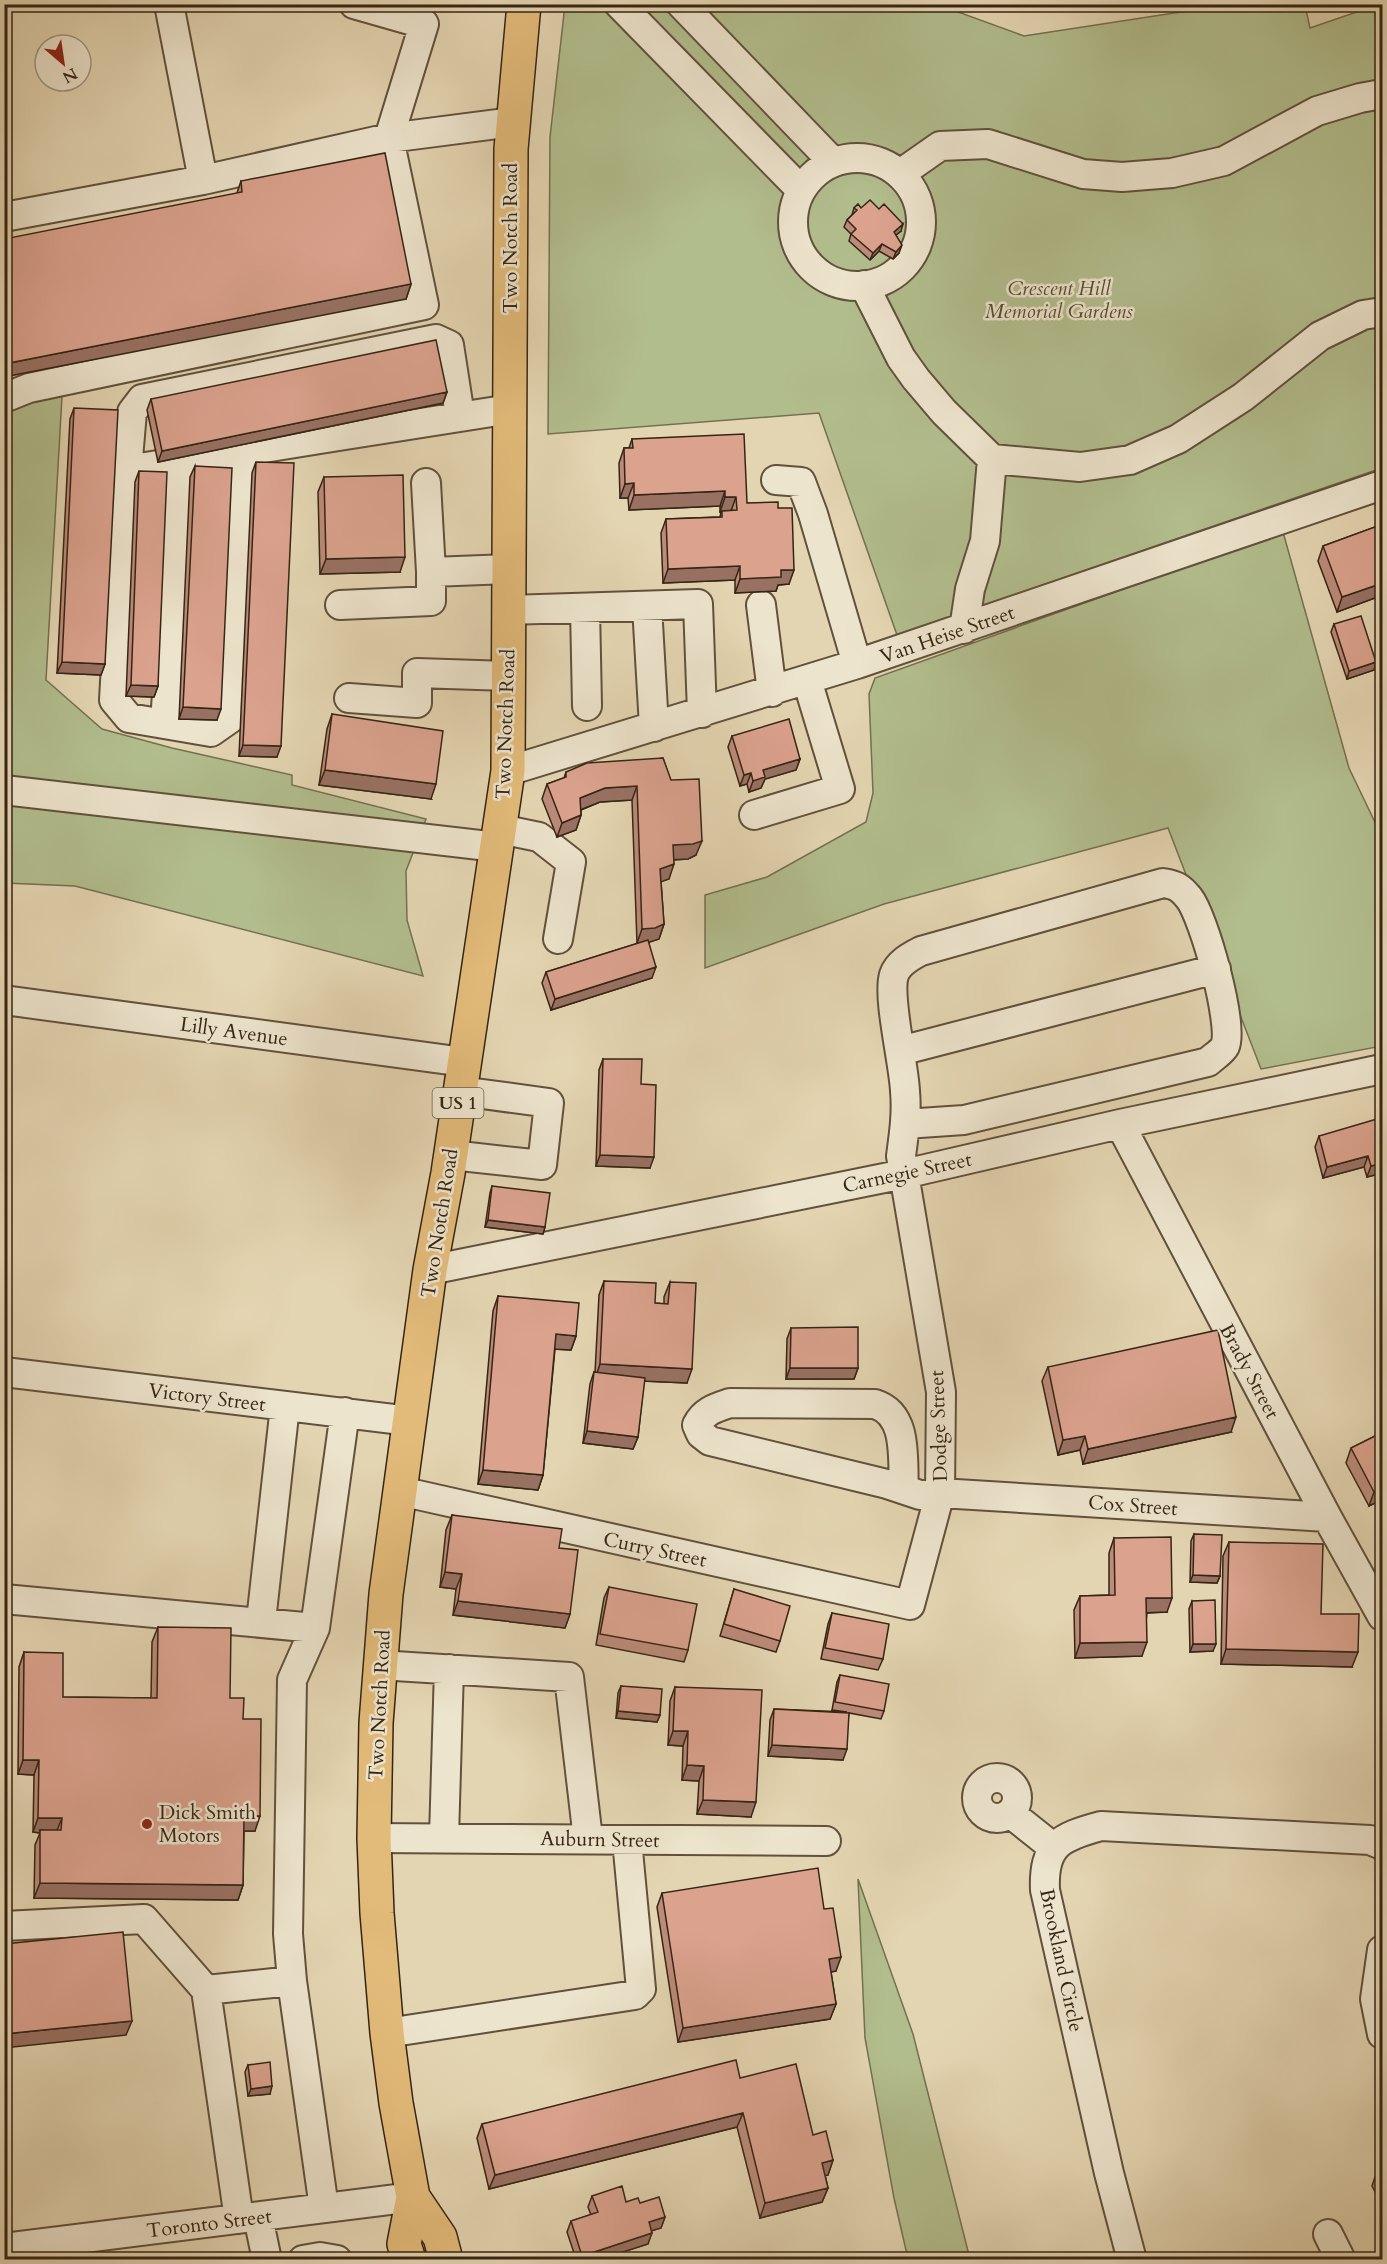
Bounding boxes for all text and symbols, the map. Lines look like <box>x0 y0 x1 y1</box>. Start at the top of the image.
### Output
north arrow <box>33 33 93 93</box>
text: N <box>58 62 81 88</box>
street label: Two Notch Road <box>497 162 524 313</box>
park label: Crescent Hill Memorial Gardens <box>985 275 1133 325</box>
street label: Van Heise Street <box>876 599 1019 670</box>
street label: Two Notch Road <box>489 648 522 800</box>
street label: Lilly Avenue <box>178 1011 290 1052</box>
road number: US 1 <box>432 1088 484 1118</box>
street label: Two Notch Road <box>414 1146 465 1300</box>
street label: Carnegie Street <box>840 1146 975 1199</box>
street label: Brady Street <box>1213 1319 1286 1424</box>
street label: Dodge Street <box>923 1369 954 1482</box>
street label: Victory Street <box>147 1377 268 1418</box>
street label: Cox Street <box>1087 1489 1179 1522</box>
street label: Curry Street <box>601 1525 710 1574</box>
street label: Two Notch Road <box>362 1629 397 1781</box>
place label: Dick Smith Motors <box>159 1799 256 1849</box>
marker: Dick Smith Motors <box>140 1817 154 1831</box>
street label: Auburn Street <box>540 1825 660 1854</box>
street label: Brookland Circle <box>1033 1886 1090 2034</box>
street label: Toronto Street <box>145 2202 274 2245</box>

